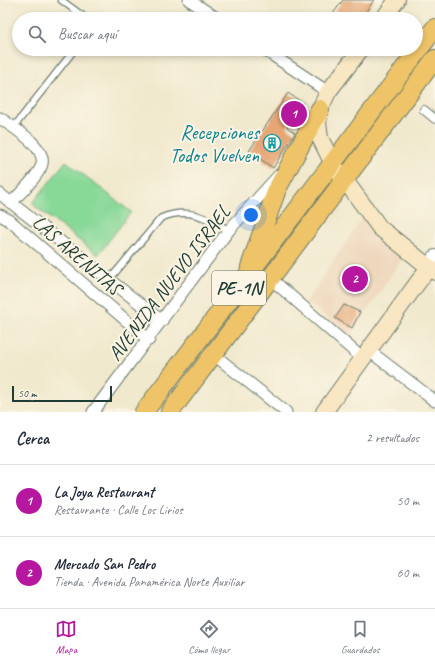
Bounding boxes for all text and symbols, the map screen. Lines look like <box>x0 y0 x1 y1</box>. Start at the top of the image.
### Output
search box <box>12 12 423 56</box>
icon: search <box>26 23 48 45</box>
text: Buscar aquí <box>58 25 117 44</box>
pin: 1 <box>281 99 307 129</box>
place label: Recepciones Todos Vuelven <box>170 120 261 168</box>
building icon: Recepciones Todos Vuelven <box>262 133 282 153</box>
street label: AVENIDA NUEVO ISRAEL <box>102 200 236 366</box>
your location <box>241 205 261 225</box>
street label: LAS ARENITAS <box>27 209 129 303</box>
pin: 2 <box>342 264 368 294</box>
road number: PE-1N <box>212 271 266 305</box>
scale bar <box>12 384 112 403</box>
text: 50 m <box>18 386 37 400</box>
text: Cerca <box>16 428 49 449</box>
text: 2 resultados <box>366 430 419 446</box>
text: La Joya Restaurant <box>54 483 154 502</box>
text: 1 <box>26 493 32 509</box>
text: 50 m <box>397 493 419 509</box>
text: Restaurante · Calle Los Lirios <box>54 502 183 518</box>
text: Mercado San Pedro <box>54 555 155 574</box>
text: 2 <box>26 565 32 581</box>
text: 60 m <box>397 565 419 581</box>
text: Tienda · Avenida Panamérica Norte Auxiliar <box>54 574 245 590</box>
tab: Mapa <box>55 618 77 656</box>
tab: Cómo llegar <box>188 618 230 656</box>
tab: Guardados <box>341 618 380 656</box>

